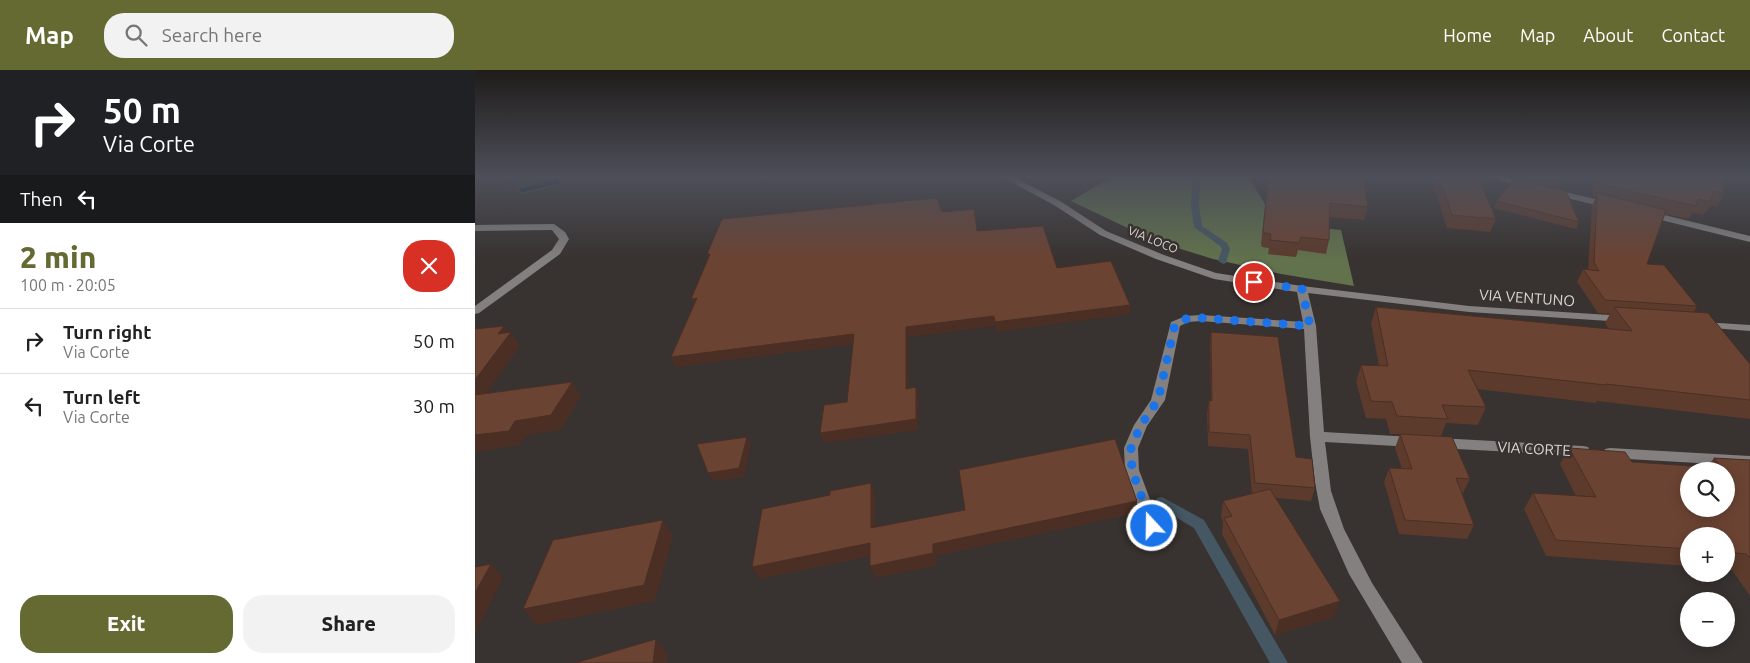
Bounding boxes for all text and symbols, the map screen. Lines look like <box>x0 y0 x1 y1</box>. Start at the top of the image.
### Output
search box <box>104 13 454 58</box>
icon: search <box>122 21 150 49</box>
text: Map <box>25 22 74 49</box>
text: Search here <box>162 24 262 46</box>
text: Home <box>1443 25 1492 45</box>
text: Map <box>1520 25 1555 45</box>
text: About <box>1583 25 1633 45</box>
text: Contact <box>1661 25 1725 45</box>
icon: right <box>20 90 85 155</box>
text: 50 m <box>103 90 181 130</box>
text: Via Corte <box>103 131 195 156</box>
icon: left <box>73 185 101 213</box>
text: Then <box>20 188 63 210</box>
street label: VIA LOCO <box>1126 224 1180 255</box>
text: 2 min <box>20 240 96 274</box>
button: close <box>403 240 455 292</box>
pin <box>1233 261 1275 303</box>
icon: arrive <box>1240 268 1268 296</box>
text: 100 m · 20:05 <box>20 276 116 294</box>
street label: VIA VENTUNO <box>1478 286 1576 309</box>
text: Turn right <box>63 321 151 343</box>
icon: right <box>20 327 48 355</box>
text: 50 m <box>413 330 455 352</box>
text: Via Corte <box>63 343 130 361</box>
text: Turn left <box>63 386 141 408</box>
icon: left <box>20 392 48 420</box>
text: 30 m <box>413 395 455 417</box>
text: Via Corte <box>63 408 130 426</box>
street label: VIA CORTE <box>1497 438 1571 459</box>
map controls <box>1680 462 1735 647</box>
button: search <box>1680 462 1735 517</box>
position arrow <box>1125 499 1177 551</box>
button: + <box>1680 527 1735 582</box>
button: − <box>1680 592 1735 647</box>
button: Exit <box>20 595 233 653</box>
button: Share <box>243 595 455 653</box>

